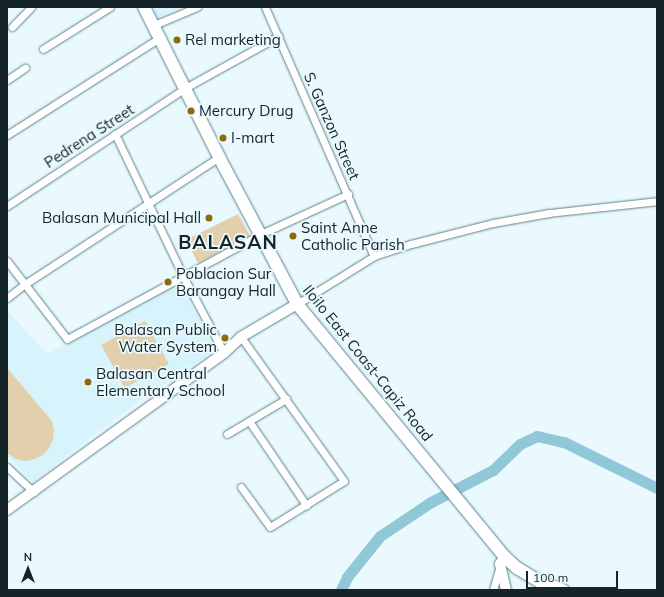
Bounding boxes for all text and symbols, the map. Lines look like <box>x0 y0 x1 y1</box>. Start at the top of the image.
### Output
place label: Rel marketing <box>185 31 281 49</box>
marker: Rel marketing <box>172 35 182 45</box>
street label: S. Ganzon Street <box>300 70 364 182</box>
street label: Pedrena Street <box>41 100 137 172</box>
place label: Mercury Drug <box>199 102 294 120</box>
marker: Mercury Drug <box>186 106 196 116</box>
place label: I-mart <box>231 129 275 147</box>
marker: I-mart <box>218 133 228 143</box>
place label: Balasan Municipal Hall <box>42 209 201 227</box>
marker: Balasan Municipal Hall <box>204 213 214 223</box>
place label: Saint Anne Catholic Parish <box>301 218 405 253</box>
marker: Saint Anne Catholic Parish <box>288 231 298 241</box>
district label: BALASAN <box>178 232 278 254</box>
place label: Poblacion Sur Barangay Hall <box>176 264 276 299</box>
marker: Poblacion Sur Barangay Hall <box>163 277 173 287</box>
street label: Iloilo East Coast-Capiz Road <box>299 281 437 445</box>
place label: Balasan Public Water System <box>114 320 217 355</box>
marker: Balasan Public Water System <box>220 333 230 343</box>
place label: Balasan Central Elementary School <box>96 364 225 399</box>
marker: Balasan Central Elementary School <box>83 377 93 387</box>
north arrow <box>8 549 48 589</box>
text: N <box>24 550 32 564</box>
scale bar <box>528 563 620 589</box>
text: 100 m <box>533 570 568 585</box>

